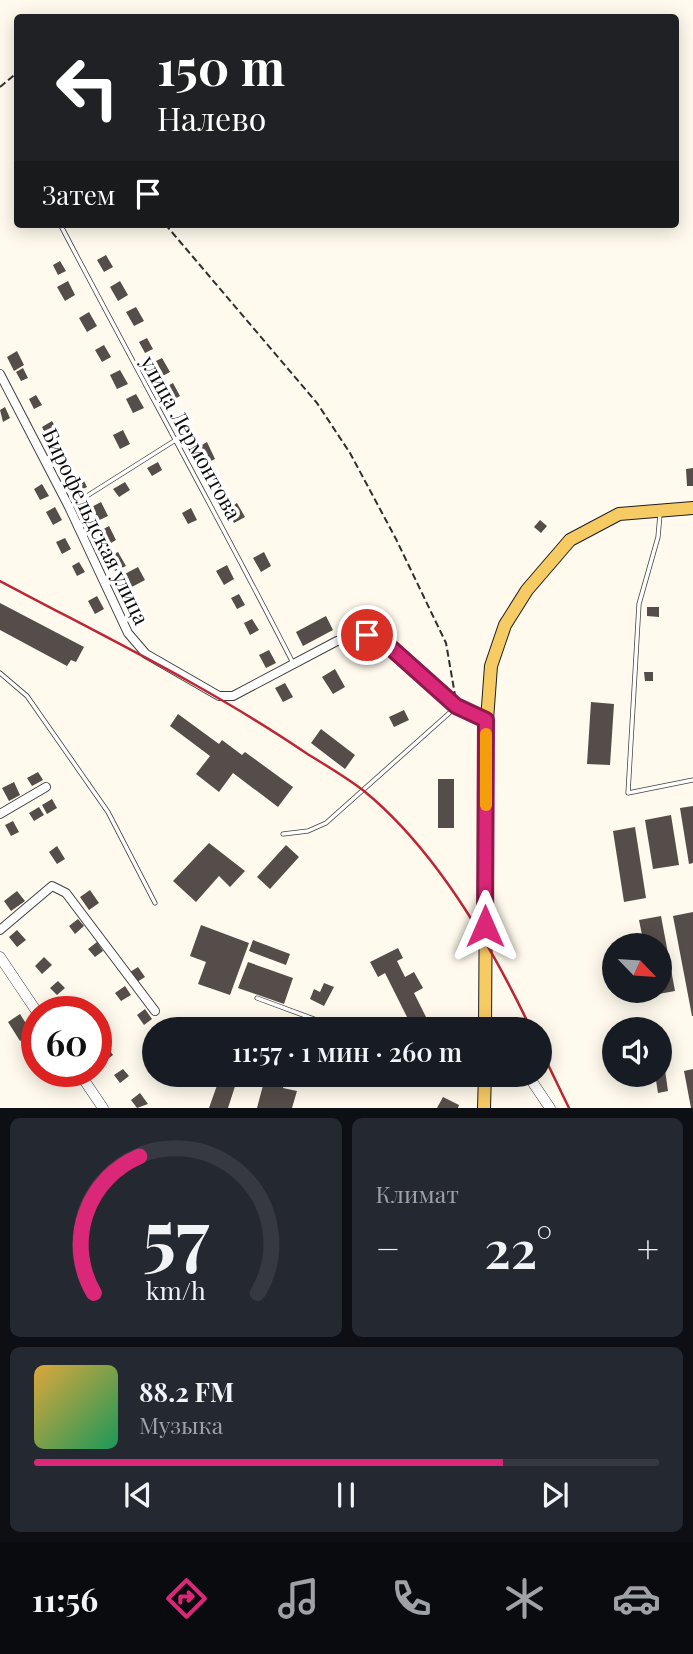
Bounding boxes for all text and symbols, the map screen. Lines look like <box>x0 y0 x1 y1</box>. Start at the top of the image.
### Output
text: 150 m <box>157 33 285 98</box>
icon: left <box>42 42 133 133</box>
text: Налево <box>157 96 266 139</box>
icon: arrive <box>129 175 167 213</box>
text: Затем <box>42 177 115 212</box>
street label: улица Лермонтова <box>135 349 249 524</box>
street label: Бирофельдская улица <box>37 423 157 629</box>
pin <box>337 605 397 665</box>
icon: arrive <box>348 616 386 654</box>
position arrow <box>448 889 522 963</box>
north arrow <box>602 933 672 1003</box>
map controls <box>602 933 672 1087</box>
speed limit sign: 60 <box>21 996 112 1087</box>
button: sound <box>602 1017 672 1087</box>
text: 11:57 · 1 мин · 260 m <box>232 1034 462 1069</box>
text: Климат <box>376 1178 459 1209</box>
text: 57 <box>142 1185 210 1282</box>
text: 22° <box>484 1213 553 1282</box>
text: − <box>376 1222 400 1273</box>
text: + <box>637 1222 659 1273</box>
text: km/h <box>146 1273 206 1306</box>
text: 88.2 FM <box>139 1374 234 1409</box>
text: Музыка <box>139 1409 223 1440</box>
icon: previous <box>119 1476 157 1514</box>
icon: pause <box>327 1476 365 1514</box>
icon: next <box>536 1476 574 1514</box>
icon: directions <box>162 1574 211 1623</box>
icon: music <box>274 1574 323 1623</box>
icon: phone <box>387 1574 436 1623</box>
icon: climate <box>500 1574 549 1623</box>
icon: car <box>612 1574 661 1623</box>
text: 11:56 <box>32 1577 98 1620</box>

